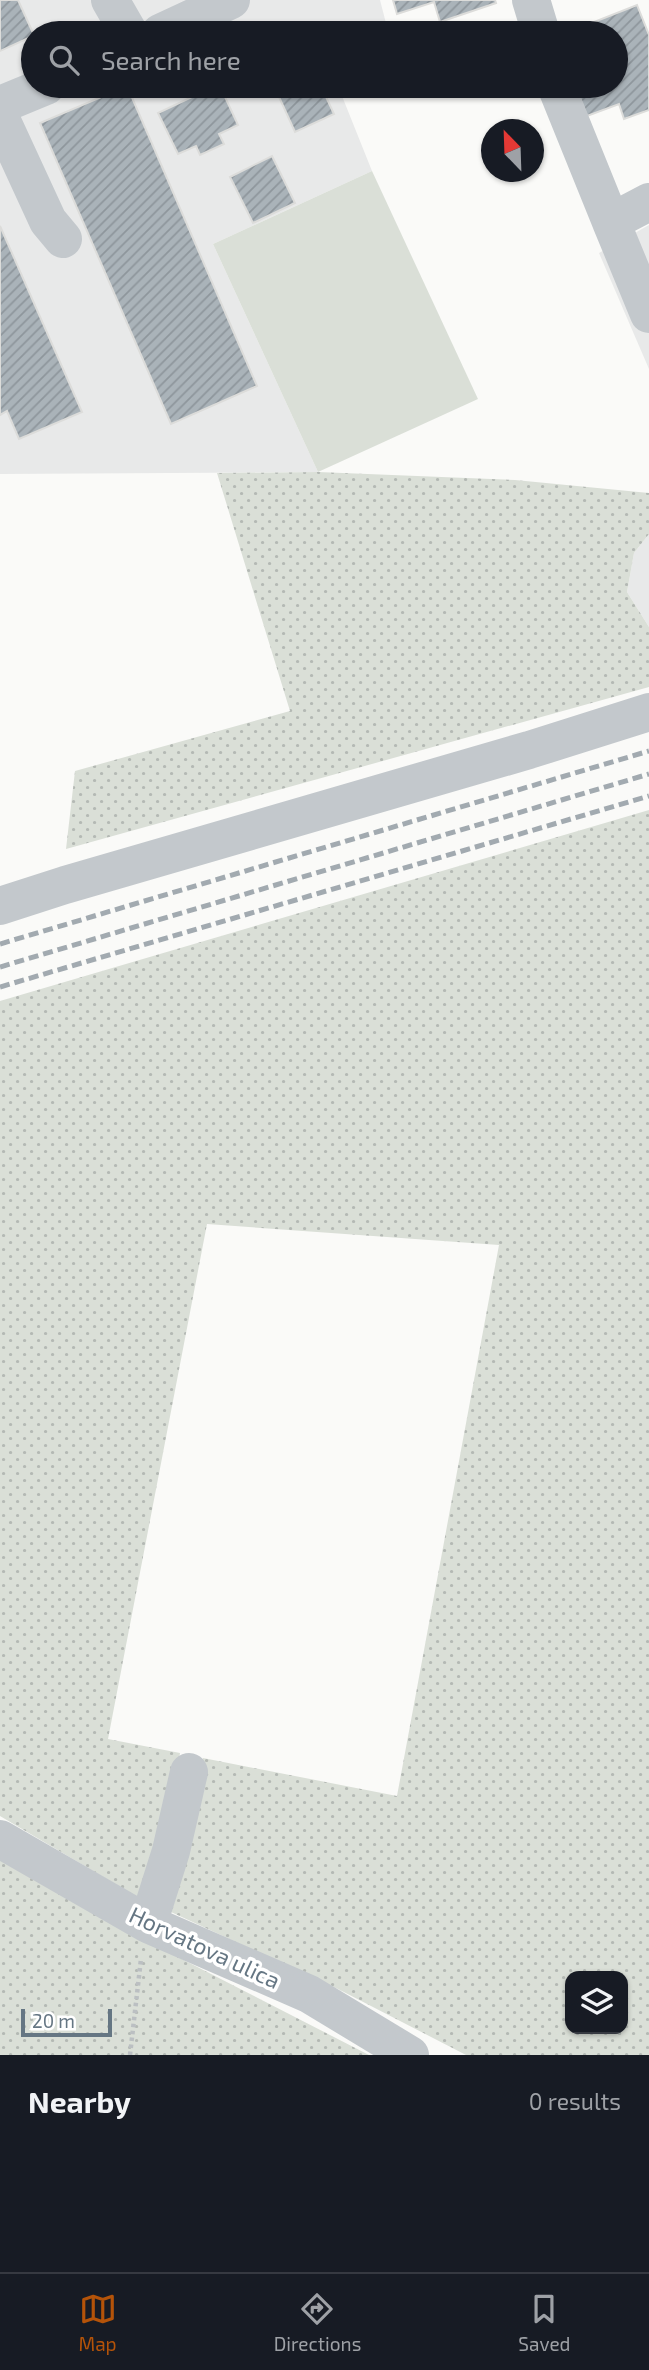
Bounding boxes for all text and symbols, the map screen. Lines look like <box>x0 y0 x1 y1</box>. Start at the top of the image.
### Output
search box <box>21 21 628 98</box>
icon: search <box>45 41 83 79</box>
text: Search here <box>101 44 241 75</box>
north arrow <box>481 119 544 182</box>
street label: Horvatova ulica <box>125 1900 285 1994</box>
map controls <box>565 1971 628 2034</box>
button: layers <box>565 1971 628 2034</box>
scale bar <box>21 2006 112 2038</box>
text: 20 m <box>32 2009 75 2032</box>
text: Nearby <box>28 2083 131 2119</box>
text: 0 results <box>529 2087 621 2115</box>
tab: Map <box>79 2290 117 2355</box>
tab: Directions <box>274 2290 361 2355</box>
tab: Saved <box>518 2290 570 2355</box>

